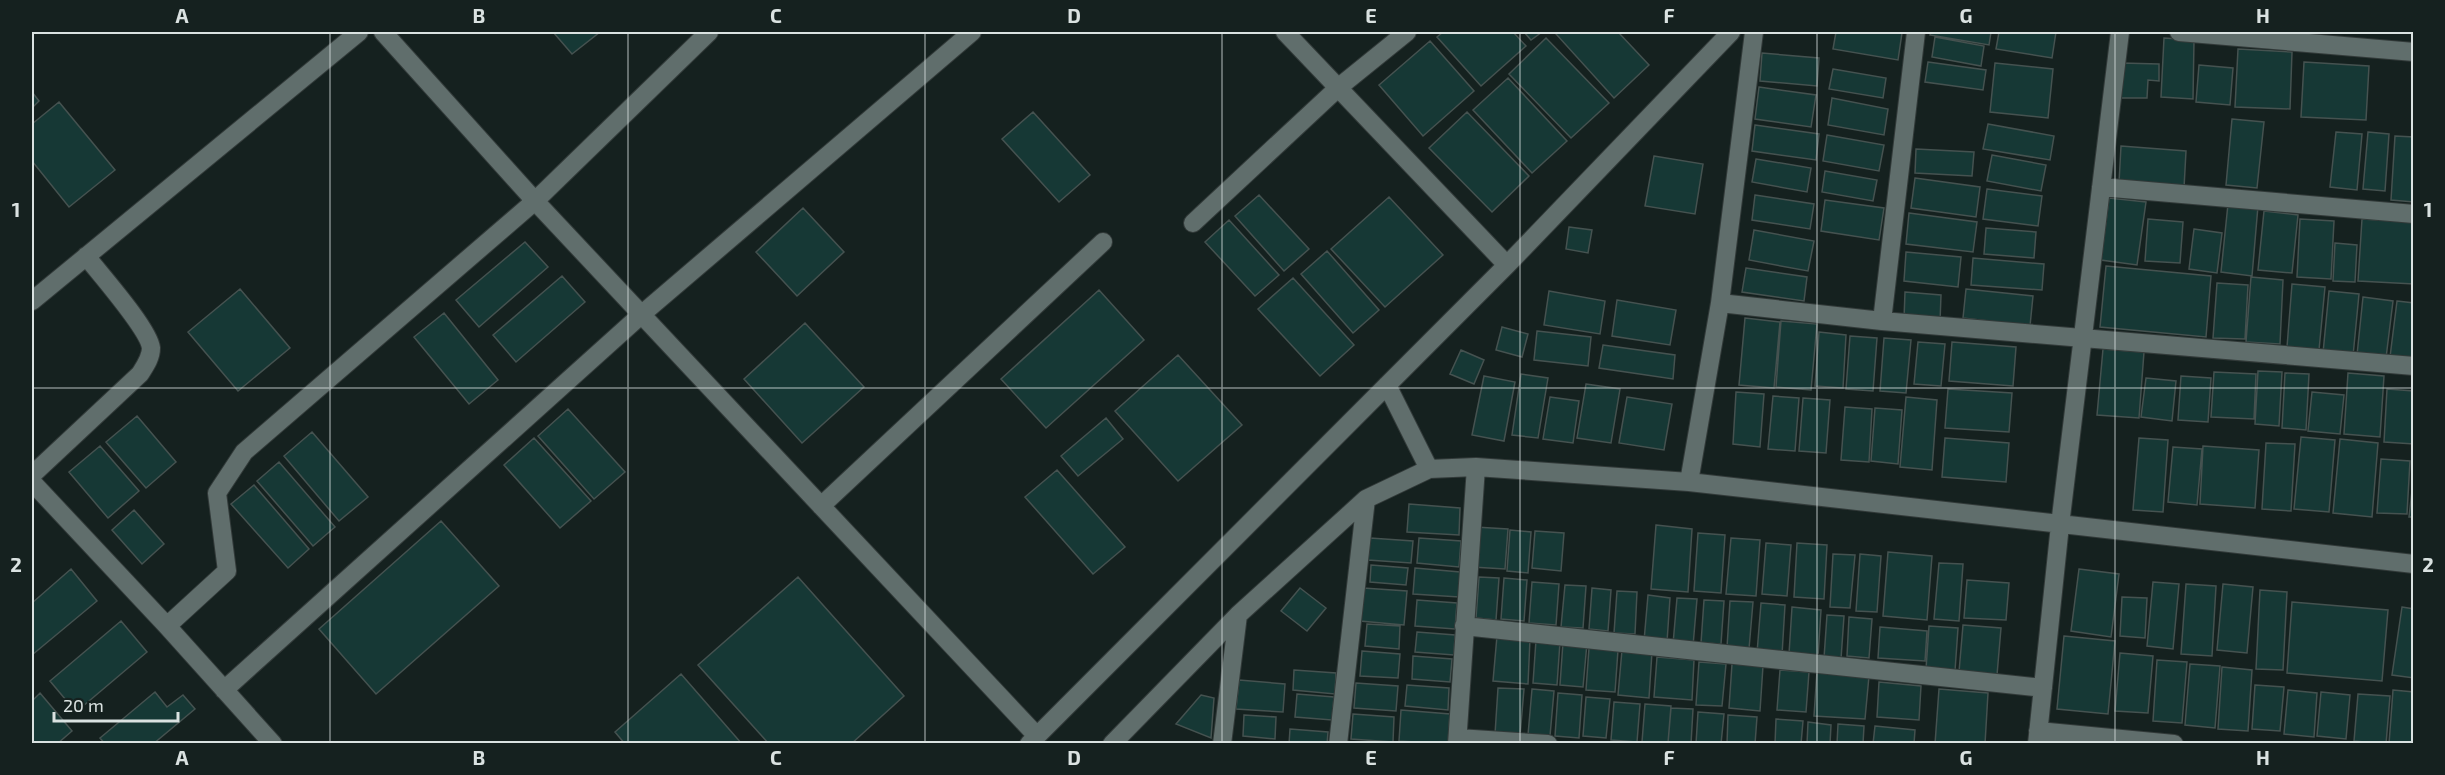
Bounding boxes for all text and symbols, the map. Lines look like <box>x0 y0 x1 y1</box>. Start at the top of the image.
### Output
text: A <box>175 3 189 27</box>
text: B <box>473 3 485 27</box>
text: C <box>770 3 782 27</box>
text: D <box>1067 3 1081 27</box>
text: E <box>1365 3 1377 27</box>
text: F <box>1663 3 1675 27</box>
text: G <box>1960 3 1972 27</box>
text: H <box>2256 3 2270 27</box>
text: 1 <box>12 197 20 221</box>
text: 1 <box>2424 197 2432 221</box>
text: 2 <box>10 552 22 576</box>
text: 2 <box>2422 552 2434 576</box>
scale bar <box>54 685 178 723</box>
text: 20 m <box>63 694 104 716</box>
text: A <box>175 745 189 769</box>
text: B <box>473 745 485 769</box>
text: C <box>770 745 782 769</box>
text: D <box>1067 745 1081 769</box>
text: E <box>1365 745 1377 769</box>
text: F <box>1663 745 1675 769</box>
text: G <box>1960 745 1972 769</box>
text: H <box>2256 745 2270 769</box>

